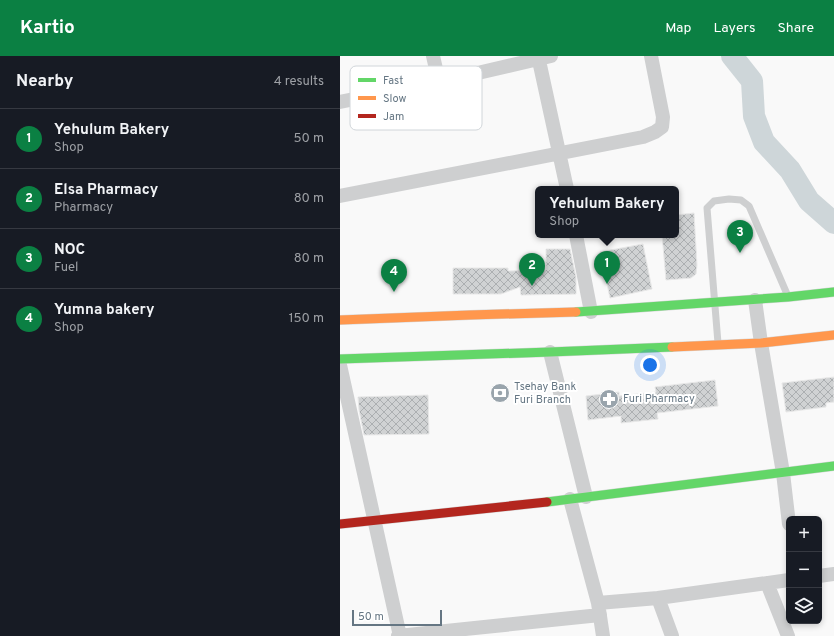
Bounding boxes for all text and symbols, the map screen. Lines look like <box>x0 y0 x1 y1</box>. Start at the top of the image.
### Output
text: Kartio <box>20 16 75 40</box>
text: Map <box>665 20 691 37</box>
text: Layers <box>713 20 755 37</box>
text: Share <box>777 20 814 37</box>
legend <box>350 66 482 130</box>
text: Nearby <box>16 71 73 93</box>
text: 4 results <box>274 74 324 90</box>
text: Fast <box>383 74 403 88</box>
text: Slow <box>383 92 406 106</box>
text: Jam <box>383 110 404 124</box>
text: Yehulum Bakery <box>54 121 169 140</box>
text: 1 <box>26 131 32 147</box>
text: 50 m <box>294 131 324 147</box>
text: Shop <box>54 140 84 156</box>
text: Elsa Pharmacy <box>54 181 158 200</box>
popup <box>535 186 679 238</box>
text: 2 <box>25 191 33 207</box>
text: 80 m <box>294 191 324 207</box>
text: Yehulum Bakery <box>549 195 665 214</box>
text: Pharmacy <box>54 200 113 216</box>
text: Shop <box>549 214 579 230</box>
pin: 3 <box>727 220 753 253</box>
text: NOC <box>54 241 85 260</box>
text: 3 <box>25 251 33 267</box>
text: 80 m <box>294 251 324 267</box>
pin: 1 <box>594 251 620 284</box>
pin: 2 <box>519 253 545 286</box>
pin: 4 <box>381 259 407 292</box>
text: Fuel <box>54 260 79 276</box>
text: Yumna bakery <box>54 301 154 320</box>
text: 4 <box>25 311 33 327</box>
text: 150 m <box>289 311 324 327</box>
text: Shop <box>54 320 84 336</box>
your location <box>640 355 660 375</box>
place label: Tsehay Bank Furi Branch <box>514 380 576 407</box>
bank icon: Tsehay Bank Furi Branch <box>489 382 511 404</box>
pharmacy icon: Furi Pharmacy <box>598 388 620 410</box>
place label: Furi Pharmacy <box>623 392 695 406</box>
map controls <box>786 516 822 624</box>
button: + <box>786 516 822 552</box>
button: − <box>786 552 822 588</box>
button: layers <box>786 588 822 624</box>
scale bar <box>352 608 442 627</box>
text: 50 m <box>358 610 384 624</box>

